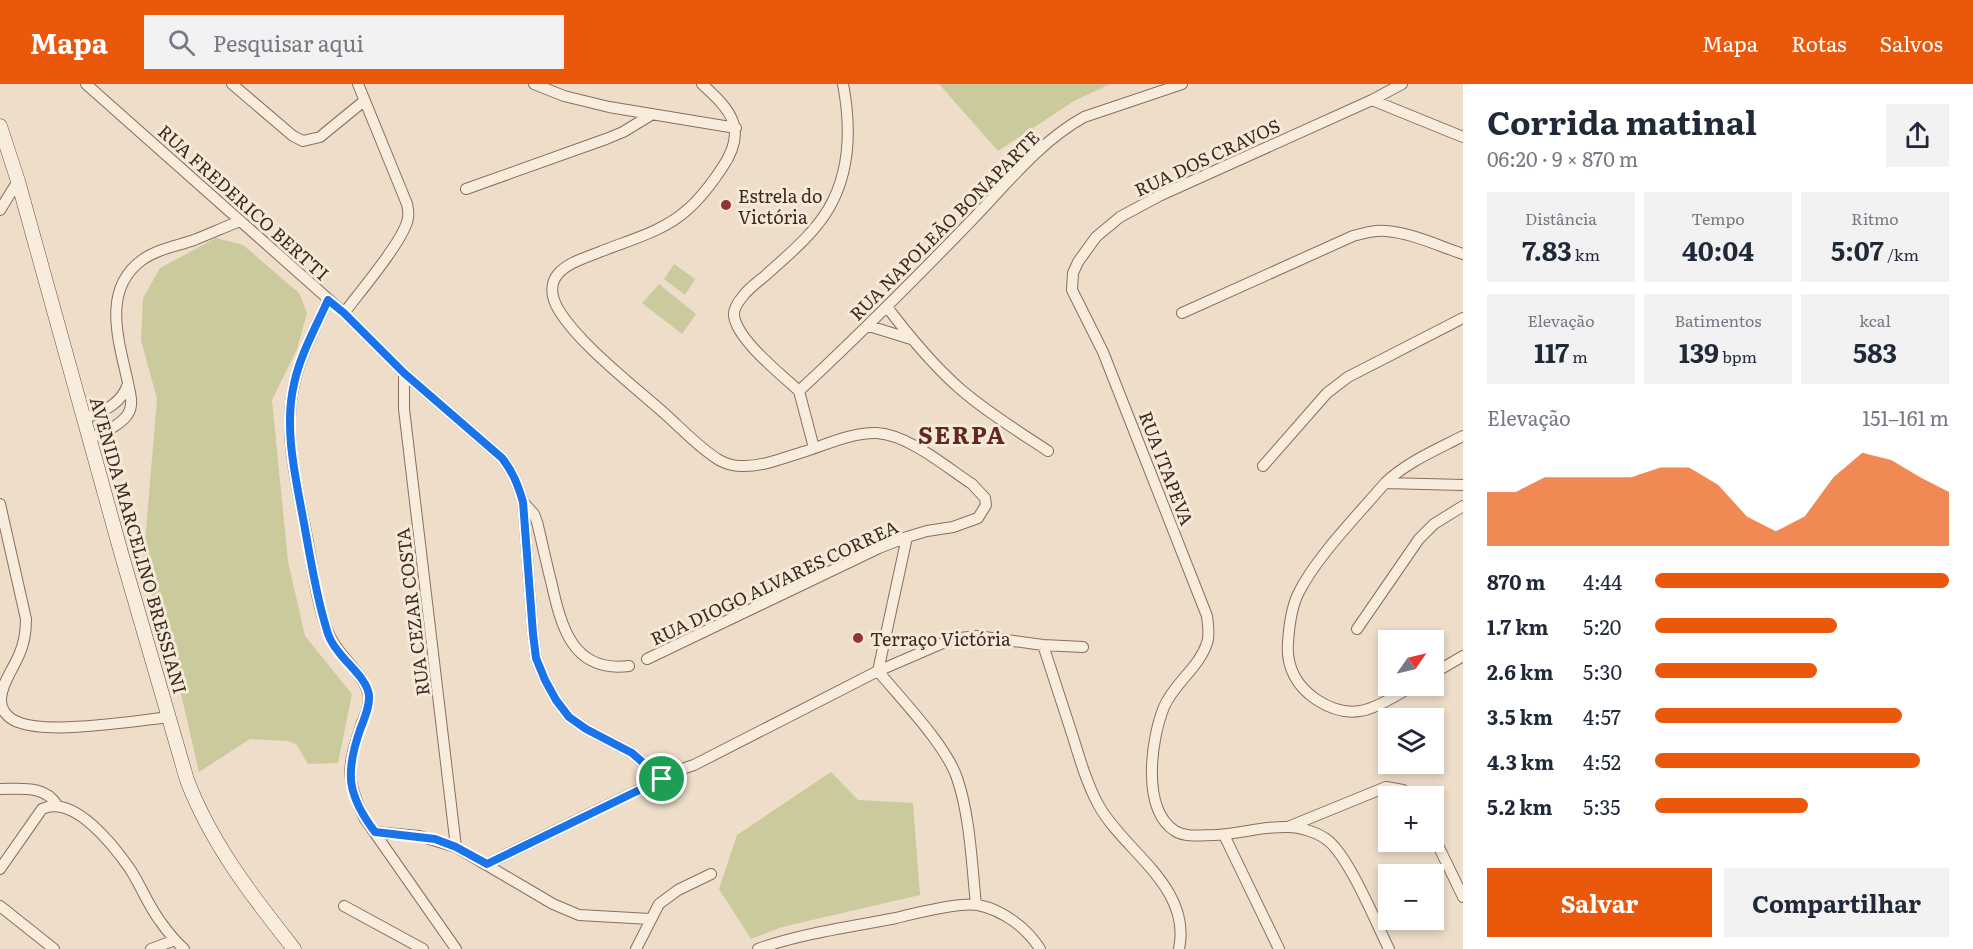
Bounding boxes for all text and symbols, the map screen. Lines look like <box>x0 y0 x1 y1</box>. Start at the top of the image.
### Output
search box <box>144 15 564 69</box>
text: Mapa <box>30 21 108 63</box>
icon: search <box>165 26 198 59</box>
text: Pesquisar aqui <box>213 26 364 59</box>
text: Mapa <box>1702 27 1758 58</box>
text: Rotas <box>1791 27 1847 58</box>
text: Salvos <box>1880 27 1943 58</box>
text: Corrida matinal <box>1487 96 1757 145</box>
button: share <box>1886 104 1949 167</box>
street label: RUA DOS CRAVOS <box>1130 111 1284 203</box>
street label: RUA FREDERICO BERTTI <box>153 118 335 286</box>
street label: RUA NAPOLEÃO BONAPARTE <box>843 124 1045 326</box>
text: 06:20 · 9 × 870 m <box>1487 143 1638 173</box>
place label: Estrela do Victória <box>738 182 822 230</box>
marker: Estrela do Victória <box>719 198 733 212</box>
text: Distância <box>1525 206 1597 230</box>
text: Tempo <box>1691 206 1745 230</box>
text: Ritmo <box>1851 206 1899 230</box>
text: 7.83 <box>1522 230 1572 269</box>
text: 40:04 <box>1682 230 1754 269</box>
text: 5:07 <box>1831 230 1884 269</box>
text: km <box>1572 242 1600 266</box>
text: /km <box>1884 242 1919 266</box>
text: Elevação <box>1527 308 1595 332</box>
text: Batimentos <box>1675 308 1761 332</box>
text: kcal <box>1859 308 1891 332</box>
text: 117 <box>1534 332 1569 371</box>
text: 139 <box>1679 332 1719 371</box>
text: 583 <box>1853 332 1897 371</box>
text: m <box>1569 344 1588 368</box>
text: bpm <box>1719 344 1757 368</box>
street label: AVENIDA MARCELINO BRESSIANI <box>84 393 194 697</box>
text: Elevação <box>1487 402 1571 432</box>
text: 151–161 m <box>1862 402 1949 432</box>
street label: RUA ITAPEVA <box>1133 407 1201 529</box>
district label: SERPA <box>918 416 1006 451</box>
street label: RUA DIOGO ALVARES CORREA <box>646 513 902 651</box>
street label: RUA CEZAR COSTA <box>388 526 436 698</box>
text: 870 m <box>1487 566 1546 596</box>
text: 4:44 <box>1583 566 1622 596</box>
text: 1.7 km <box>1487 611 1549 641</box>
text: 5:20 <box>1583 611 1621 641</box>
place label: Terraço Victória <box>870 625 1011 652</box>
north arrow <box>1378 630 1444 696</box>
map controls <box>1378 630 1444 930</box>
marker: Terraço Victória <box>851 631 865 645</box>
text: 2.6 km <box>1487 656 1553 686</box>
text: 5:30 <box>1583 656 1622 686</box>
text: 3.5 km <box>1487 701 1553 731</box>
text: 4:57 <box>1583 701 1621 731</box>
button: layers <box>1378 708 1444 774</box>
text: 4.3 km <box>1487 746 1554 776</box>
text: 4:52 <box>1583 746 1621 776</box>
pin <box>636 753 687 804</box>
icon: arrive <box>645 762 678 795</box>
button: + <box>1378 786 1444 852</box>
text: 5.2 km <box>1487 791 1553 821</box>
text: 5:35 <box>1583 791 1621 821</box>
button: − <box>1378 864 1444 930</box>
button: Salvar <box>1487 868 1712 937</box>
button: Compartilhar <box>1724 868 1949 937</box>

